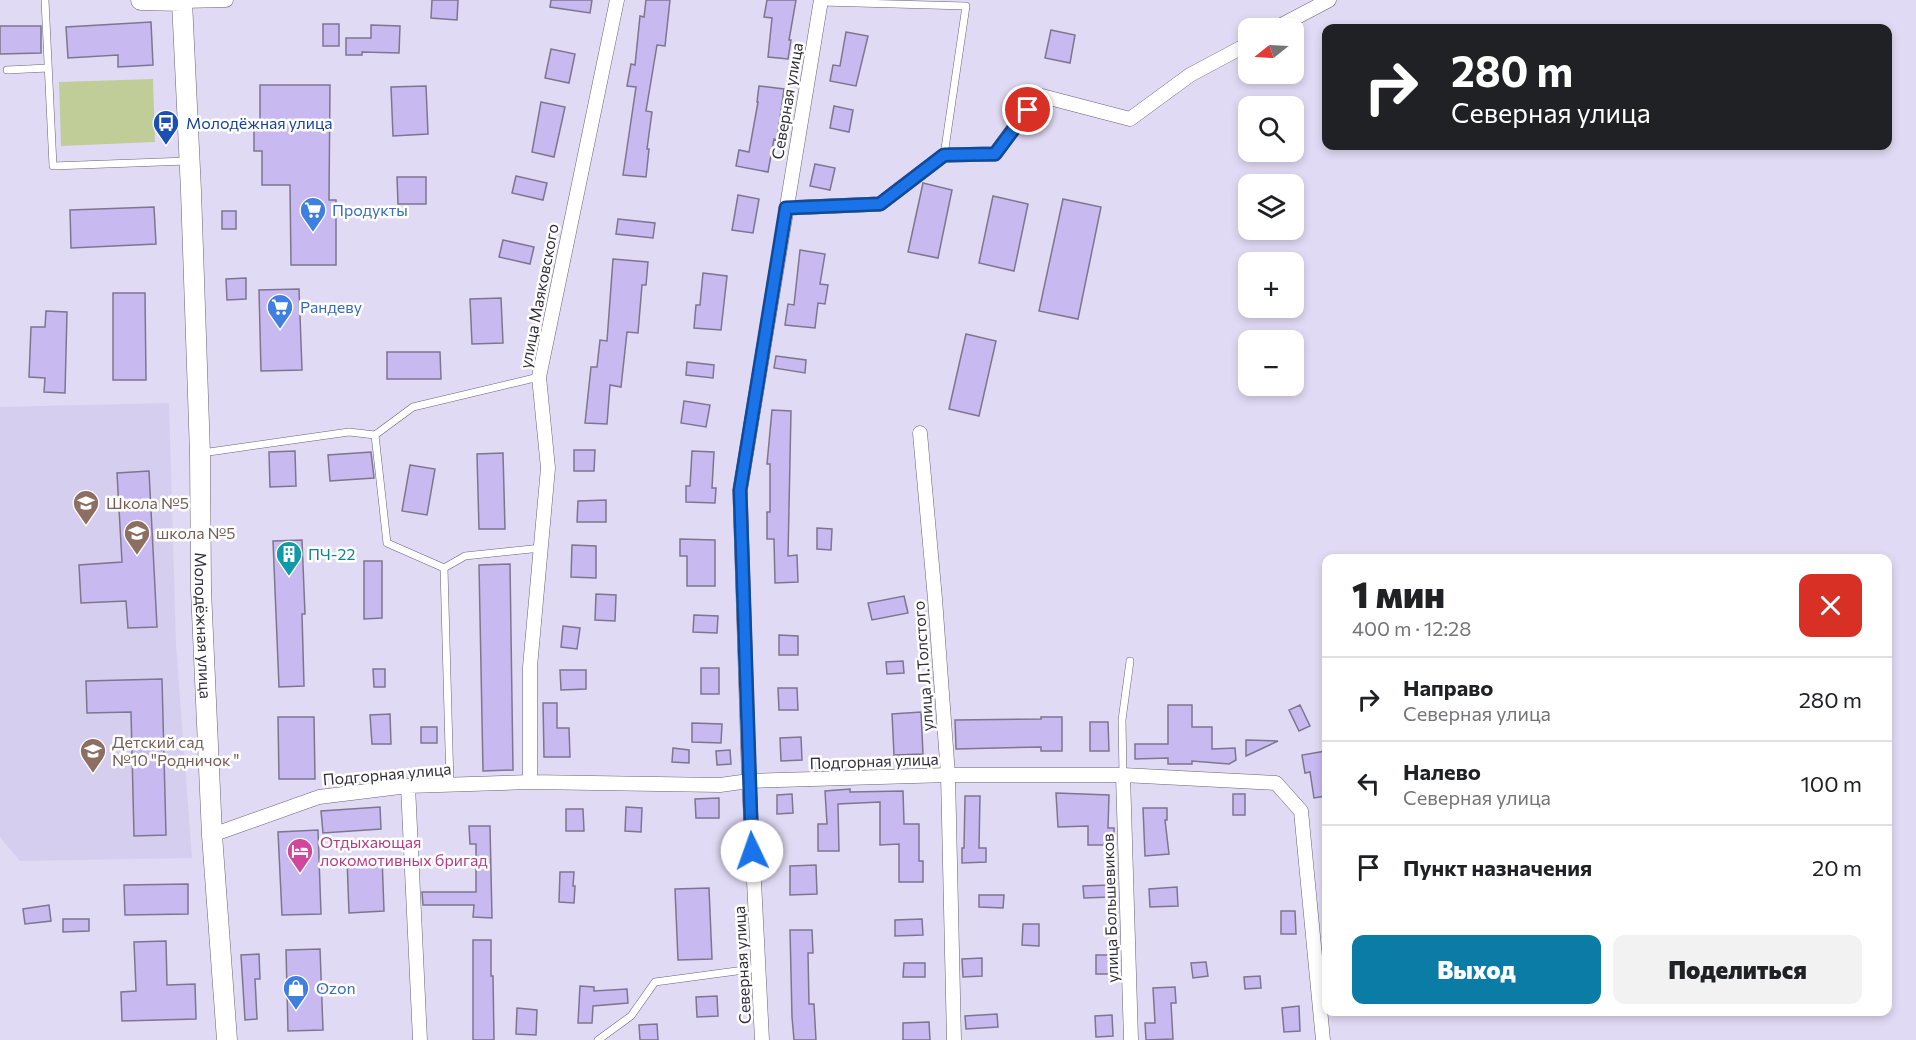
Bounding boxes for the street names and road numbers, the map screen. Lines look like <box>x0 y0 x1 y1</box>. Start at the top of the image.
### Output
street label: Северная улица <box>767 41 806 161</box>
street label: улица Маяковского <box>515 222 562 370</box>
street label: Молодёжная улица <box>192 552 216 699</box>
street label: улица Л.Толстого <box>908 600 937 732</box>
street label: Подгорная улица <box>809 749 939 772</box>
street label: Подгорная улица <box>322 758 452 789</box>
street label: улица Большевиков <box>1097 833 1122 983</box>
street label: Северная улица <box>729 905 754 1025</box>

